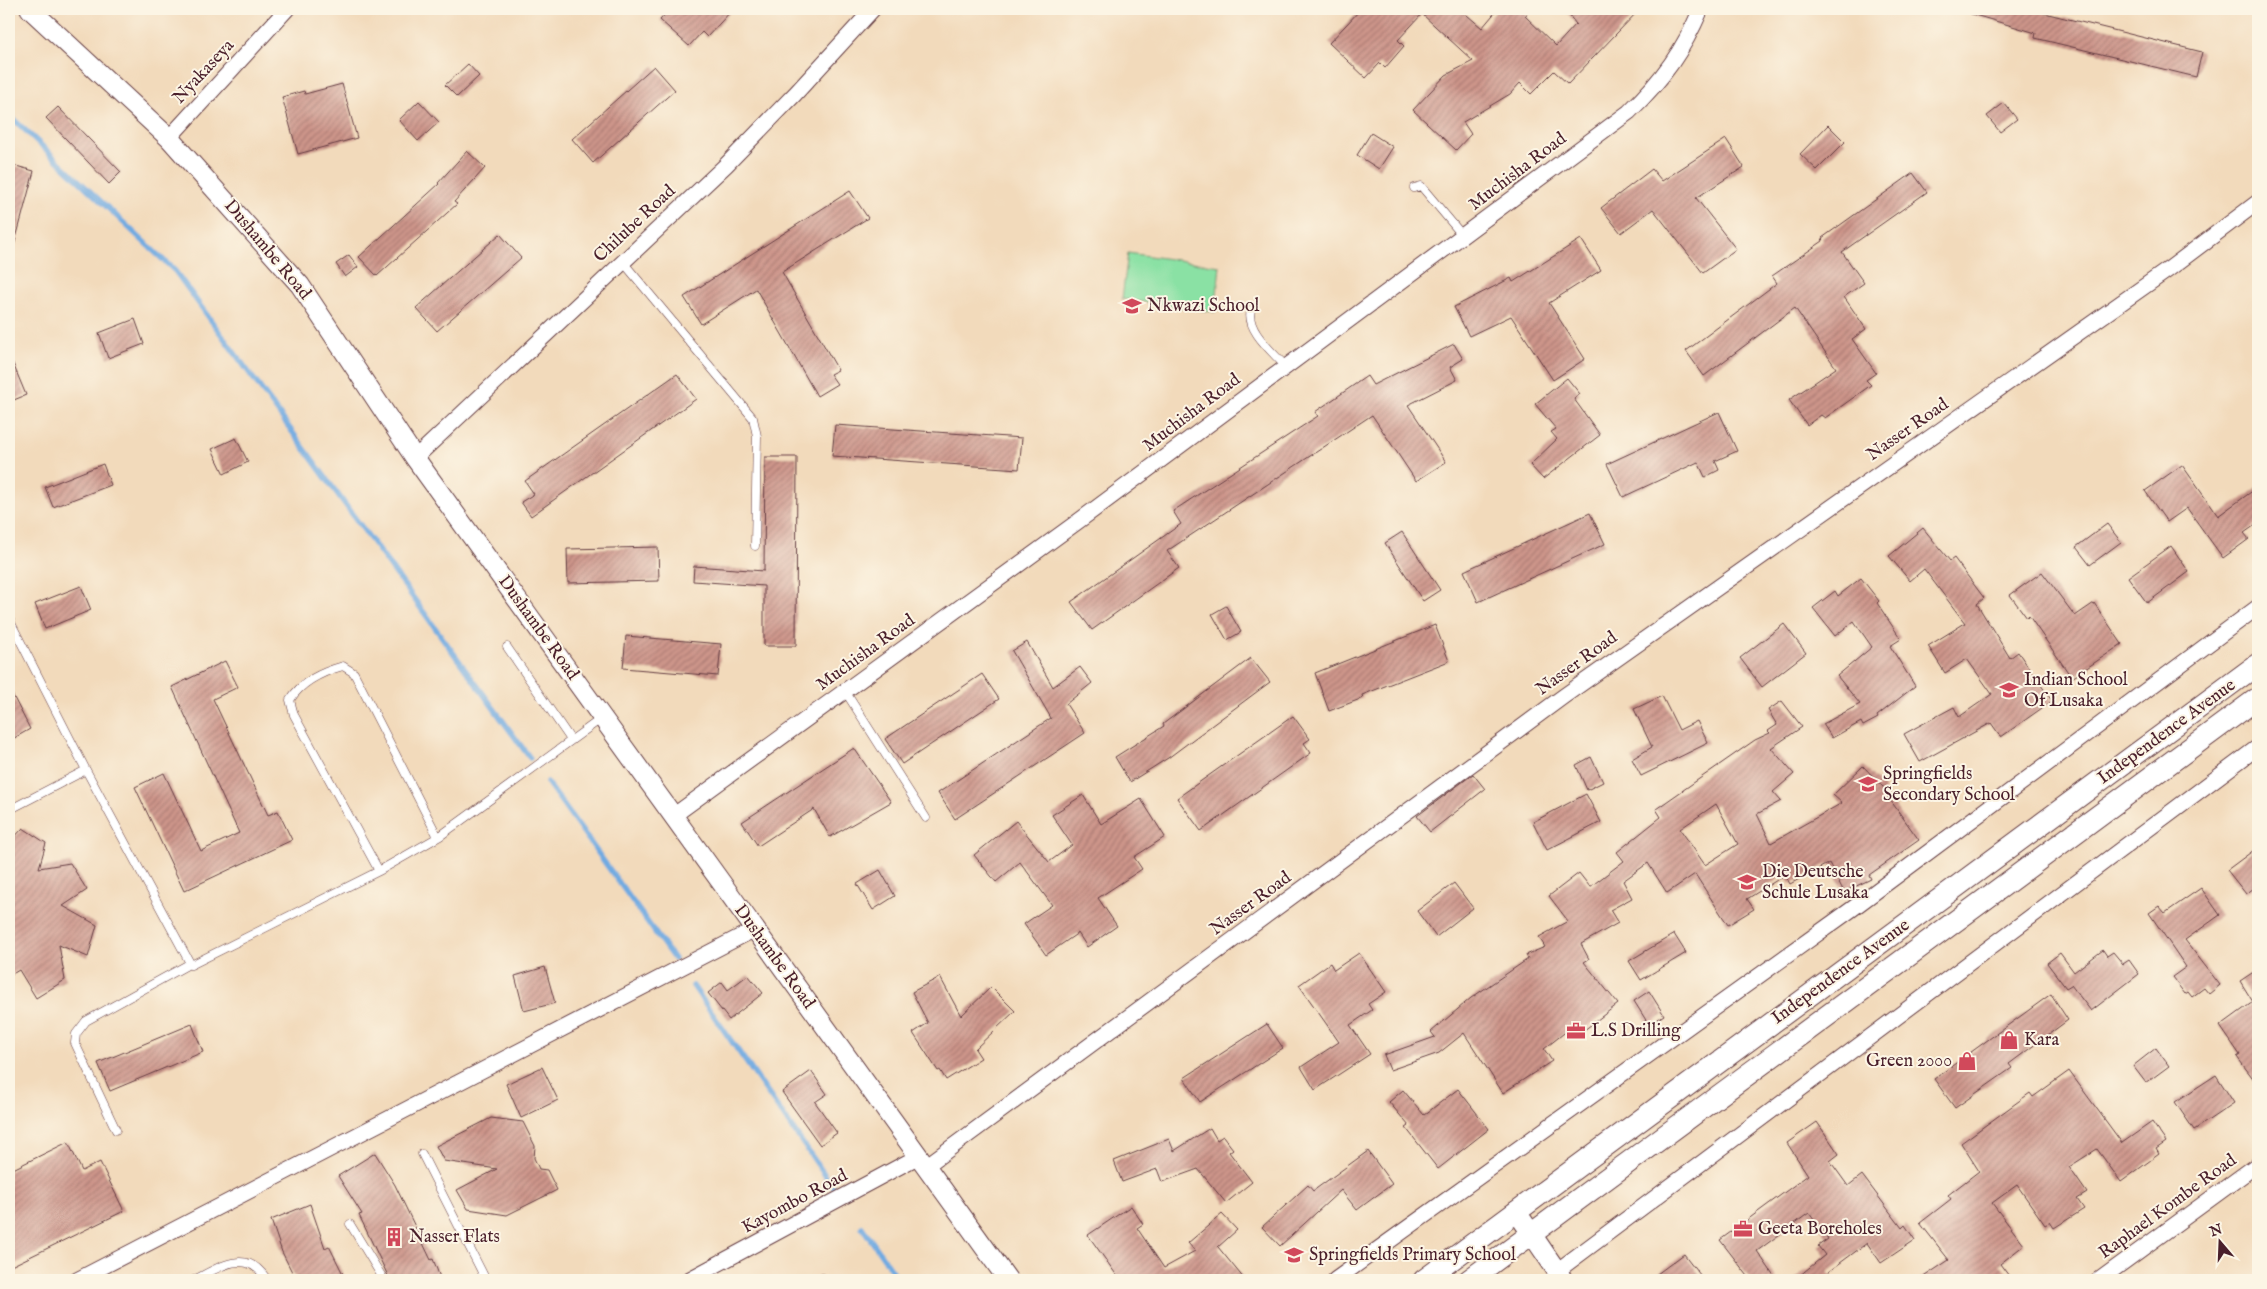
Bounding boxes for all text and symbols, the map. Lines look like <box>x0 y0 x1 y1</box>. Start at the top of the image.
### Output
street label: Nyakaseya <box>168 35 240 109</box>
street label: Muchisha Road <box>1465 128 1572 216</box>
street label: Chilube Road <box>589 180 681 268</box>
street label: Dushambe Road <box>218 195 316 305</box>
school or university icon: Nkwazi School <box>1121 295 1143 317</box>
place label: Nkwazi School <box>1147 295 1260 318</box>
street label: Muchisha Road <box>1139 369 1246 457</box>
street label: Nasser Road <box>1862 393 1954 467</box>
street label: Dushambe Road <box>492 571 584 685</box>
street label: Muchisha Road <box>812 609 920 697</box>
street label: Nasser Road <box>1532 627 1623 701</box>
place label: Indian School Of Lusaka <box>2024 669 2128 713</box>
street label: Independence Avenue <box>2093 674 2241 790</box>
school or university icon: Indian School Of Lusaka <box>1998 679 2020 701</box>
place label: Springfields Secondary School <box>1883 763 2015 807</box>
school or university icon: Springfields Secondary School <box>1857 773 1879 795</box>
place label: Die Deutsche Schule Lusaka <box>1762 861 1869 905</box>
street label: Nasser Road <box>1206 867 1297 941</box>
school or university icon: Die Deutsche Schule Lusaka <box>1736 871 1758 893</box>
street label: Dushambe Road <box>728 900 820 1014</box>
street label: Independence Avenue <box>1767 914 1915 1030</box>
office icon: L.S Drilling <box>1565 1020 1587 1042</box>
place label: L.S Drilling <box>1591 1020 1681 1043</box>
shop icon: Kara <box>1998 1029 2020 1051</box>
place label: Kara <box>2024 1029 2059 1052</box>
place label: Green 2000 <box>1866 1050 1952 1073</box>
shop icon: Green 2000 <box>1956 1050 1978 1072</box>
street label: Raphael Kombe Road <box>2095 1149 2242 1265</box>
street label: Kayombo Road <box>738 1164 852 1240</box>
north arrow <box>2194 1216 2244 1266</box>
office icon: Geeta Boreholes <box>1732 1218 1754 1240</box>
place label: Geeta Boreholes <box>1758 1218 1882 1241</box>
text: N <box>2206 1220 2225 1241</box>
building icon: Nasser Flats <box>383 1226 405 1248</box>
place label: Nasser Flats <box>409 1226 500 1249</box>
school or university icon: Springfields Primary School <box>1283 1244 1305 1266</box>
place label: Springfields Primary School <box>1309 1244 1516 1267</box>

